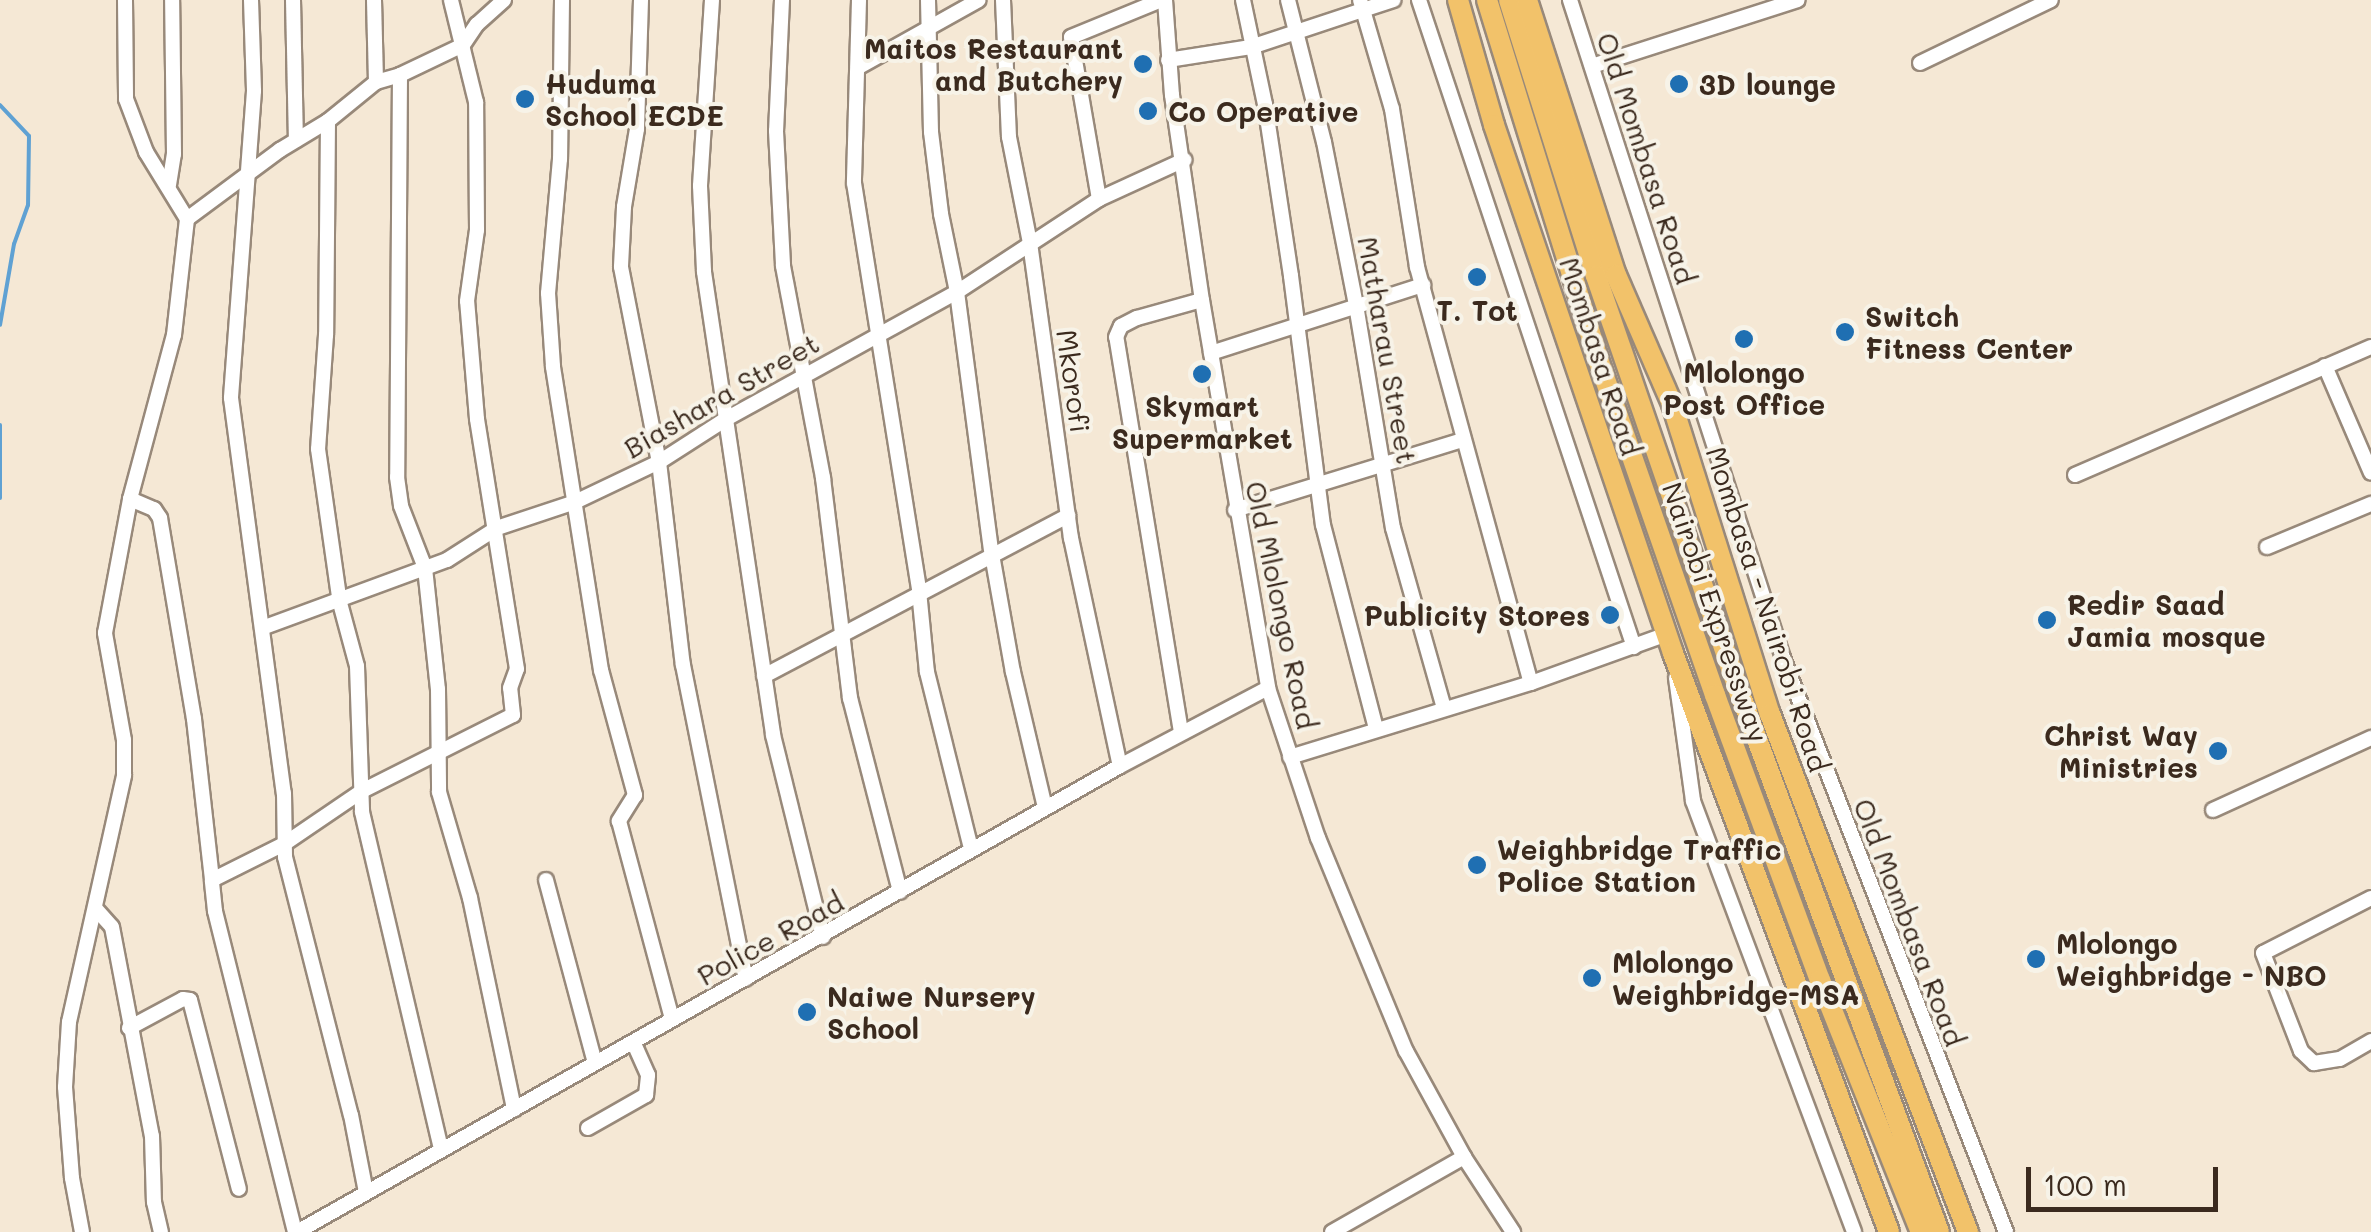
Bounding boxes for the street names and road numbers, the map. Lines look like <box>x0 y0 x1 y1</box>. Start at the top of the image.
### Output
street label: Old Mombasa Road <box>1591 28 1703 288</box>
street label: Matharau Street <box>1351 234 1425 466</box>
street label: Mombasa Road <box>1553 253 1649 459</box>
street label: Biashara Street <box>617 325 825 465</box>
street label: Mkorofi <box>1050 327 1098 435</box>
street label: Mombasa - Nairobi Road <box>1700 442 1836 776</box>
street label: Old Mlolongo Road <box>1239 478 1325 732</box>
street label: Nairobi Expressway <box>1656 478 1776 746</box>
street label: Old Mombasa Road <box>1847 794 1973 1050</box>
street label: Police Road <box>691 884 849 992</box>

